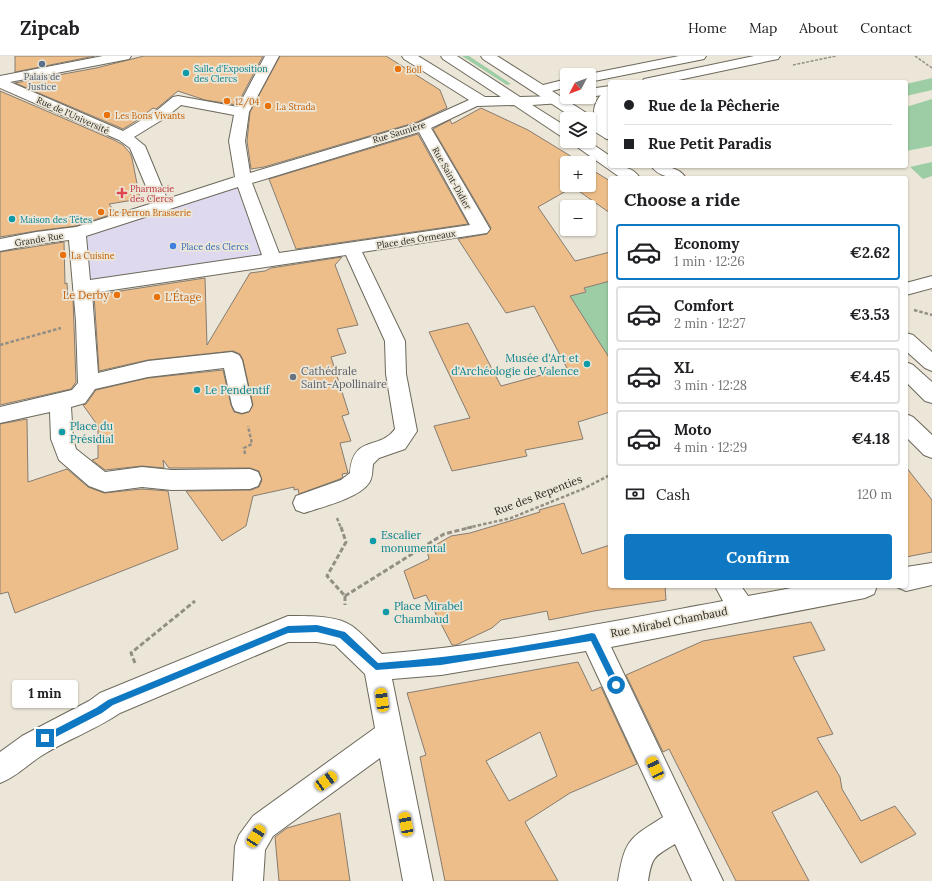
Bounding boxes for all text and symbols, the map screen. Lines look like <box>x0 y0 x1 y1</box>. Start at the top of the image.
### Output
text: Zipcab <box>20 16 80 40</box>
text: Home <box>688 19 727 37</box>
text: Map <box>749 19 777 37</box>
text: About <box>799 19 838 37</box>
text: Contact <box>860 19 912 37</box>
marker: Palais de Justice <box>37 59 47 69</box>
place label: Salle d'Exposition des Clercs <box>194 63 268 84</box>
marker: Boll <box>393 64 403 74</box>
place label: Boll <box>406 64 422 75</box>
marker: Salle d'Exposition des Clercs <box>181 68 191 78</box>
north arrow <box>560 68 596 104</box>
map controls <box>560 68 596 236</box>
place label: Palais de Justice <box>24 71 60 92</box>
street label: Rue de l'Université <box>35 94 111 136</box>
marker: 12/04 <box>222 96 232 106</box>
place label: 12/04 <box>235 96 260 108</box>
text: Rue de la Pêcherie <box>648 96 780 115</box>
marker: La Strada <box>263 101 273 111</box>
place label: La Strada <box>276 101 316 112</box>
marker: Les Bons Vivants <box>102 110 112 120</box>
place label: Les Bons Vivants <box>115 110 185 121</box>
button: layers <box>560 112 596 148</box>
street label: Rue Saunière <box>371 119 427 145</box>
text: Rue Petit Paradis <box>648 134 771 153</box>
street label: Rue Saint-Didier <box>430 145 474 211</box>
button: + <box>560 156 596 192</box>
place label: Pharmacie des Clercs <box>130 183 174 204</box>
marker: Pharmacie des Clercs <box>117 188 127 198</box>
text: Choose a ride <box>624 188 740 211</box>
button: − <box>560 200 596 236</box>
marker: Le Perron Brasserie <box>96 207 106 217</box>
place label: Le Perron Brasserie <box>109 207 191 218</box>
marker: Maison des Têtes <box>7 214 17 224</box>
place label: Maison des Têtes <box>20 214 92 225</box>
street label: Place des Ormeaux <box>376 227 457 251</box>
street label: Grande Rue <box>14 230 64 248</box>
icon: car <box>626 234 662 270</box>
text: Economy <box>674 234 739 253</box>
marker: Place des Clercs <box>168 241 178 251</box>
place label: Place des Clercs <box>181 241 249 252</box>
text: €2.62 <box>850 243 890 262</box>
marker: La Cuisine <box>58 250 68 260</box>
place label: La Cuisine <box>71 250 115 261</box>
text: 1 min · 12:26 <box>674 253 745 270</box>
place label: Le Derby <box>63 288 109 302</box>
marker: Le Derby <box>112 290 122 300</box>
place label: L'Étage <box>165 290 201 304</box>
marker: L'Étage <box>152 292 162 302</box>
icon: car <box>626 296 662 332</box>
text: Comfort <box>674 296 734 315</box>
text: €3.53 <box>849 305 890 324</box>
text: 2 min · 12:27 <box>674 315 746 332</box>
place label: Musée d'Art et d'Archéologie de Valence <box>451 351 580 378</box>
icon: car <box>626 358 662 394</box>
text: XL <box>674 358 694 377</box>
marker: Musée d'Art et d'Archéologie de Valence <box>582 359 592 369</box>
place label: Cathédrale Saint-Apollinaire <box>301 364 387 391</box>
text: €4.45 <box>850 367 890 386</box>
marker: Cathédrale Saint-Apollinaire <box>288 372 298 382</box>
text: 3 min · 12:28 <box>674 377 747 394</box>
place label: Le Pendentif <box>205 383 271 397</box>
marker: Le Pendentif <box>192 385 202 395</box>
place label: Place du Présidial <box>70 419 114 446</box>
icon: car <box>626 420 662 456</box>
text: Moto <box>674 420 711 439</box>
marker: Place du Présidial <box>57 427 67 437</box>
text: €4.18 <box>851 429 890 448</box>
text: 4 min · 12:29 <box>674 439 747 456</box>
street label: Rue des Repenties <box>492 472 584 518</box>
icon: cash <box>624 483 646 505</box>
text: Cash <box>656 485 690 504</box>
text: 120 m <box>857 486 892 503</box>
place label: Escalier monumental <box>381 528 446 555</box>
button: Confirm <box>624 534 892 580</box>
marker: Escalier monumental <box>368 536 378 546</box>
place label: Place Mirabel Chambaud <box>394 599 463 626</box>
street label: Rue Mirabel Chambaud <box>609 604 729 640</box>
marker: Place Mirabel Chambaud <box>381 607 391 617</box>
route start <box>607 676 625 694</box>
callout: 1 min <box>12 680 78 708</box>
text: 1 min <box>28 685 62 702</box>
car <box>374 687 390 713</box>
route end <box>36 729 54 747</box>
car <box>644 755 666 781</box>
car <box>313 769 339 793</box>
car <box>398 811 414 837</box>
car <box>244 823 268 849</box>

